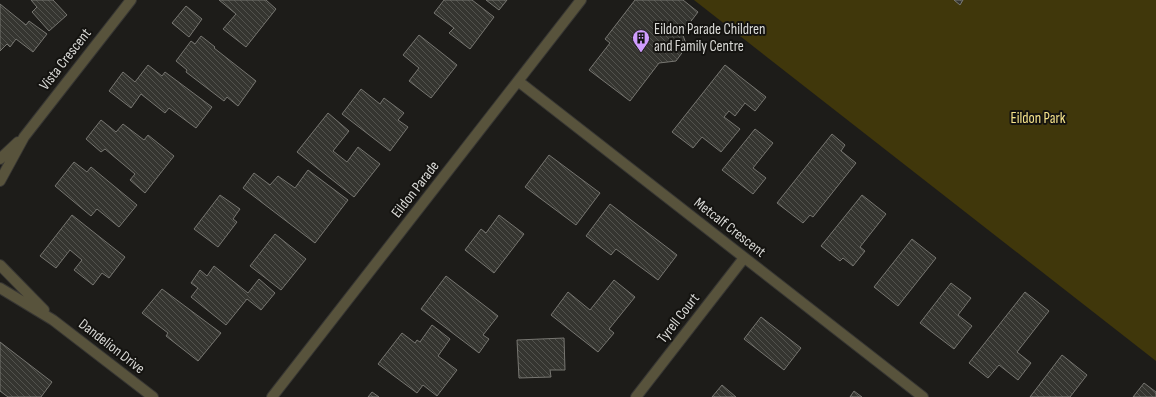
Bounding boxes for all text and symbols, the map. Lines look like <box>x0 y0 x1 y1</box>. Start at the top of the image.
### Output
place label: Eildon Parade Children and Family Centre <box>654 20 766 56</box>
street label: Vista Crescent <box>35 24 96 94</box>
building icon: Eildon Parade Children and Family Centre <box>631 28 651 53</box>
park label: Eildon Park <box>1011 109 1066 128</box>
street label: Eildon Parade <box>387 157 444 222</box>
street label: Metcalf Crescent <box>690 193 770 262</box>
street label: Tyrell Court <box>653 289 704 347</box>
street label: Dandelion Drive <box>75 315 149 378</box>

